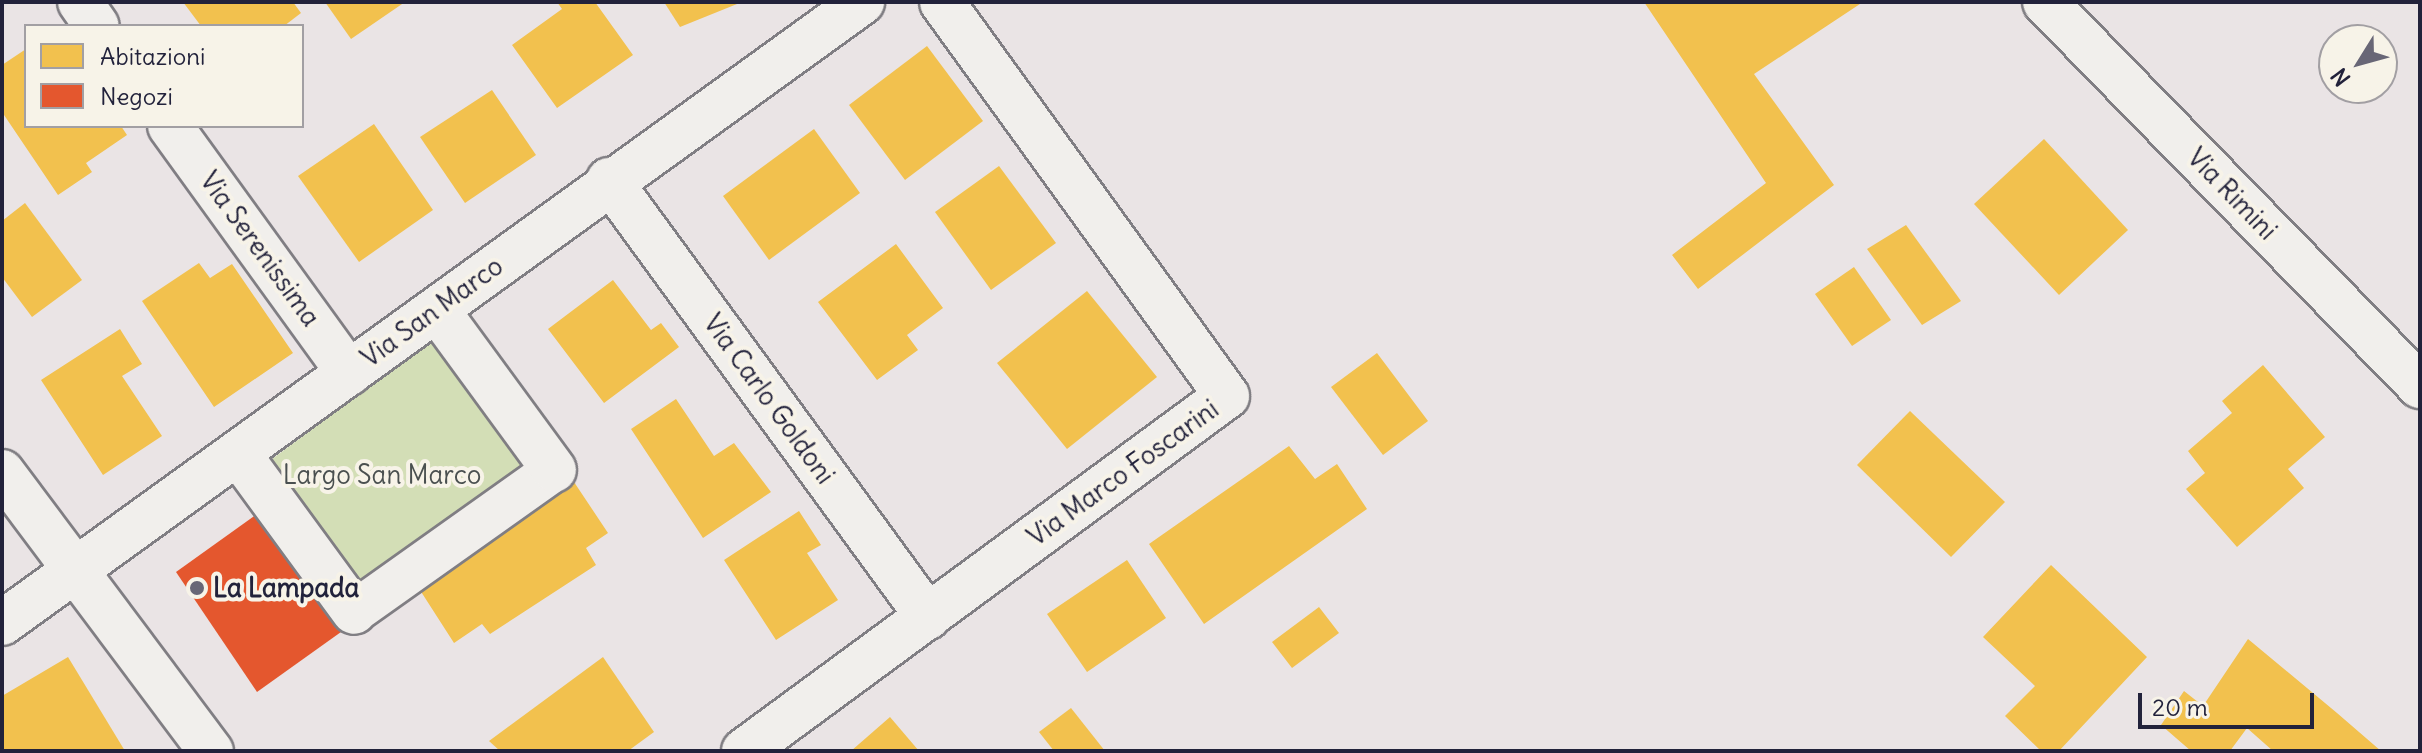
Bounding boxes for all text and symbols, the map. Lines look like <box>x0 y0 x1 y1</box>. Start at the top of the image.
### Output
legend <box>24 24 304 128</box>
north arrow <box>2318 24 2398 104</box>
text: Abitazioni <box>100 41 205 71</box>
text: N <box>2325 63 2356 92</box>
text: Negozi <box>100 81 173 111</box>
street label: Via Rimini <box>2181 142 2283 246</box>
street label: Via Serenissima <box>193 166 327 332</box>
street label: Via San Marco <box>355 250 509 374</box>
street label: Via Carlo Goldoni <box>697 308 841 490</box>
street label: Via Marco Foscarini <box>1022 393 1224 553</box>
park label: Largo San Marco <box>283 459 481 491</box>
place label: La Lampada <box>213 572 359 604</box>
marker: La Lampada <box>188 579 206 597</box>
scale bar <box>2142 677 2318 727</box>
text: 20 m <box>2152 692 2208 722</box>

